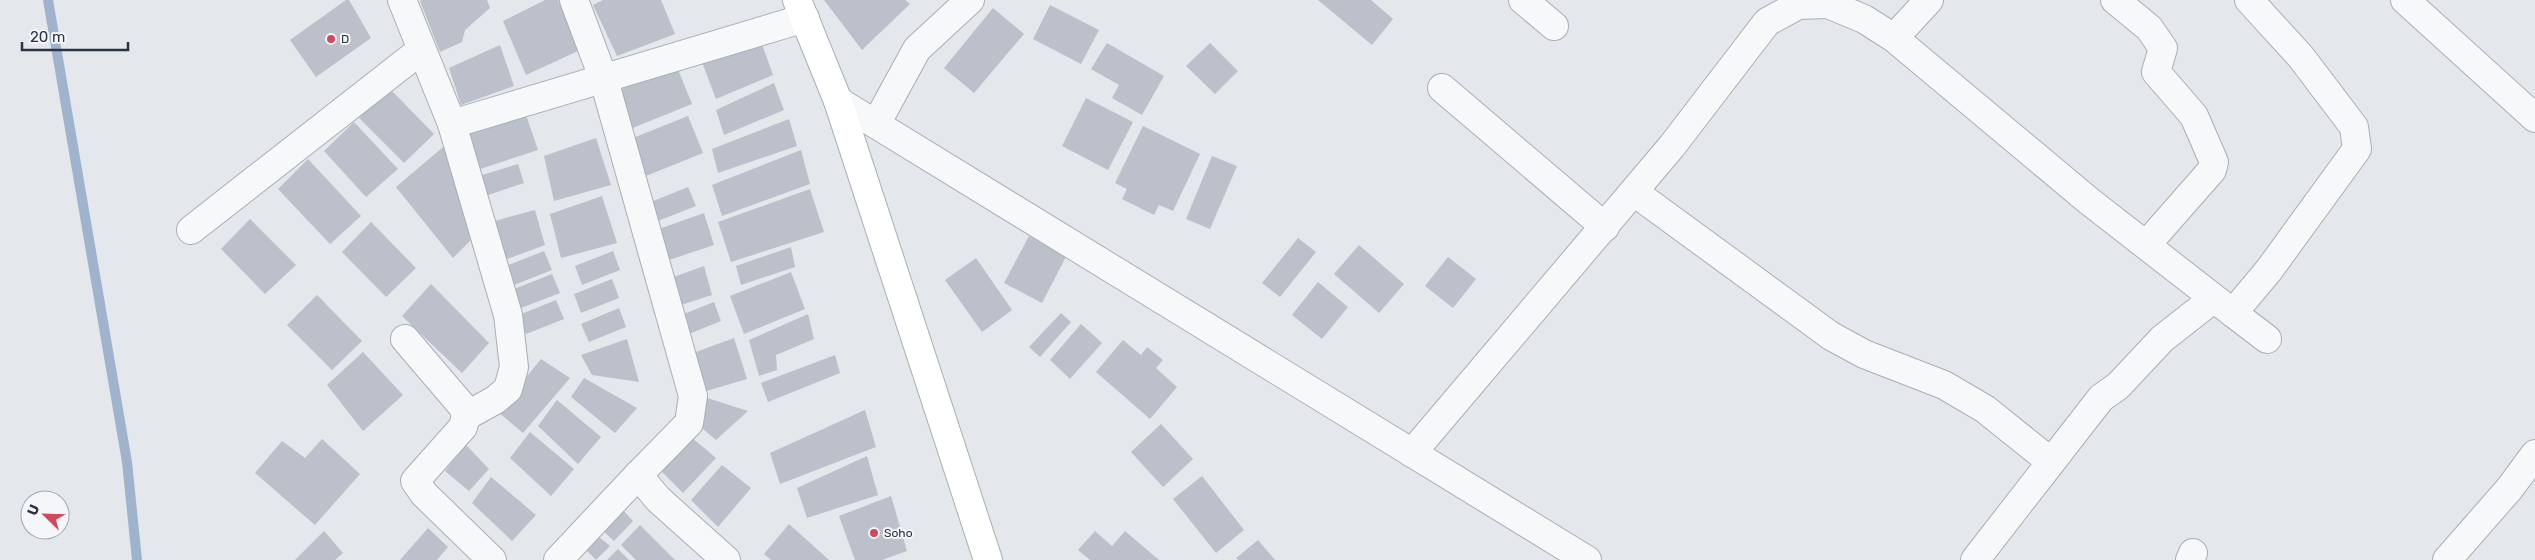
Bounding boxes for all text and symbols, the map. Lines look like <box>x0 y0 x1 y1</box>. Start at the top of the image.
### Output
scale bar <box>22 20 129 52</box>
text: 20 m <box>30 28 65 46</box>
place label: D <box>341 32 349 46</box>
marker: D <box>325 33 337 45</box>
north arrow <box>20 490 70 540</box>
text: U <box>24 502 43 518</box>
place label: Soho <box>884 526 913 540</box>
marker: Soho <box>868 527 880 539</box>

